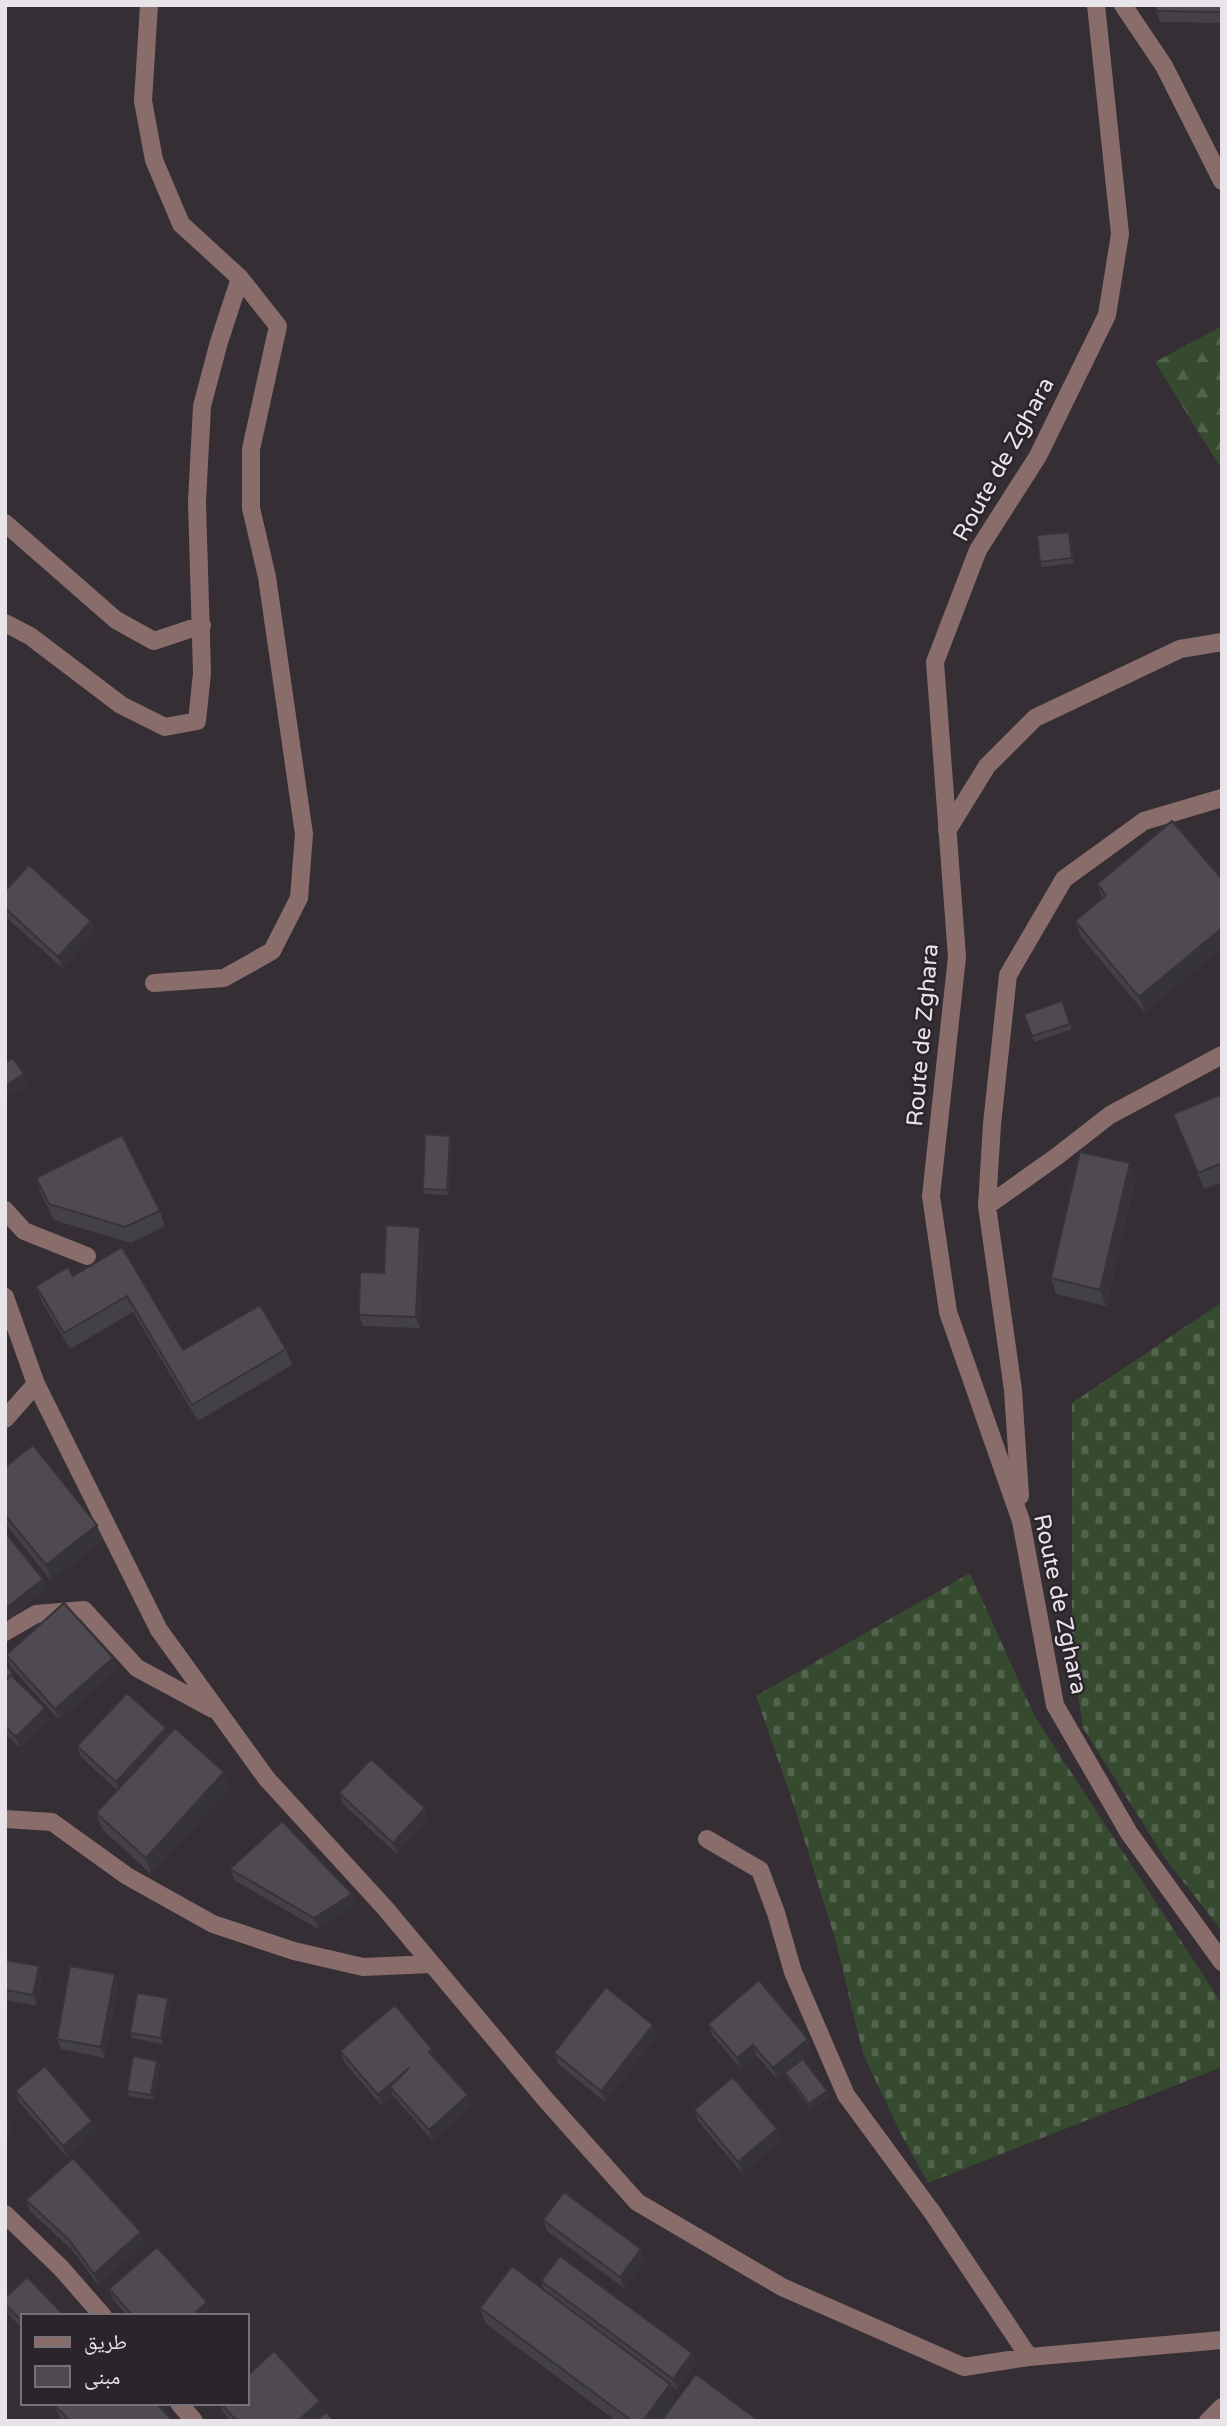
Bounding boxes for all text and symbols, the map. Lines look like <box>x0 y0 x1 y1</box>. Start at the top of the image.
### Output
street label: Route de Zghara <box>947 373 1061 546</box>
street label: Route de Zghara <box>901 943 945 1128</box>
street label: Route de Zghara <box>1027 1512 1093 1697</box>
legend <box>21 2314 248 2405</box>
text: طريق <box>84 2330 127 2355</box>
text: مبنى <box>84 2365 120 2390</box>

